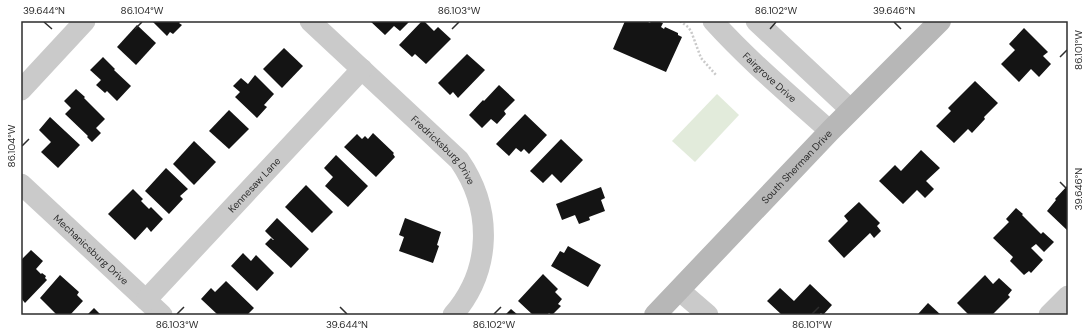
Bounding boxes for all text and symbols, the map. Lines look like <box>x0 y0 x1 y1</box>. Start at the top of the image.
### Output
text: 39.644°N <box>23 4 65 17</box>
text: 86.104°W <box>121 4 164 17</box>
text: 86.103°W <box>438 4 481 17</box>
text: 86.102°W <box>755 4 798 17</box>
text: 39.646°N <box>873 4 915 17</box>
text: 86.101°W <box>1072 30 1085 70</box>
street label: Fairgrove Drive <box>740 50 799 106</box>
street label: Fredricksburg Drive <box>408 113 478 187</box>
text: 86.104°W <box>5 124 18 167</box>
street label: South Sherman Drive <box>758 127 835 207</box>
street label: Kennesaw Lane <box>225 154 284 215</box>
text: 39.646°N <box>1072 168 1085 210</box>
street label: Mechanicsburg Drive <box>51 212 131 288</box>
text: 86.103°W <box>156 318 199 331</box>
text: 39.644°N <box>326 318 368 331</box>
text: 86.102°W <box>473 318 516 331</box>
text: 86.101°W <box>792 318 832 331</box>

